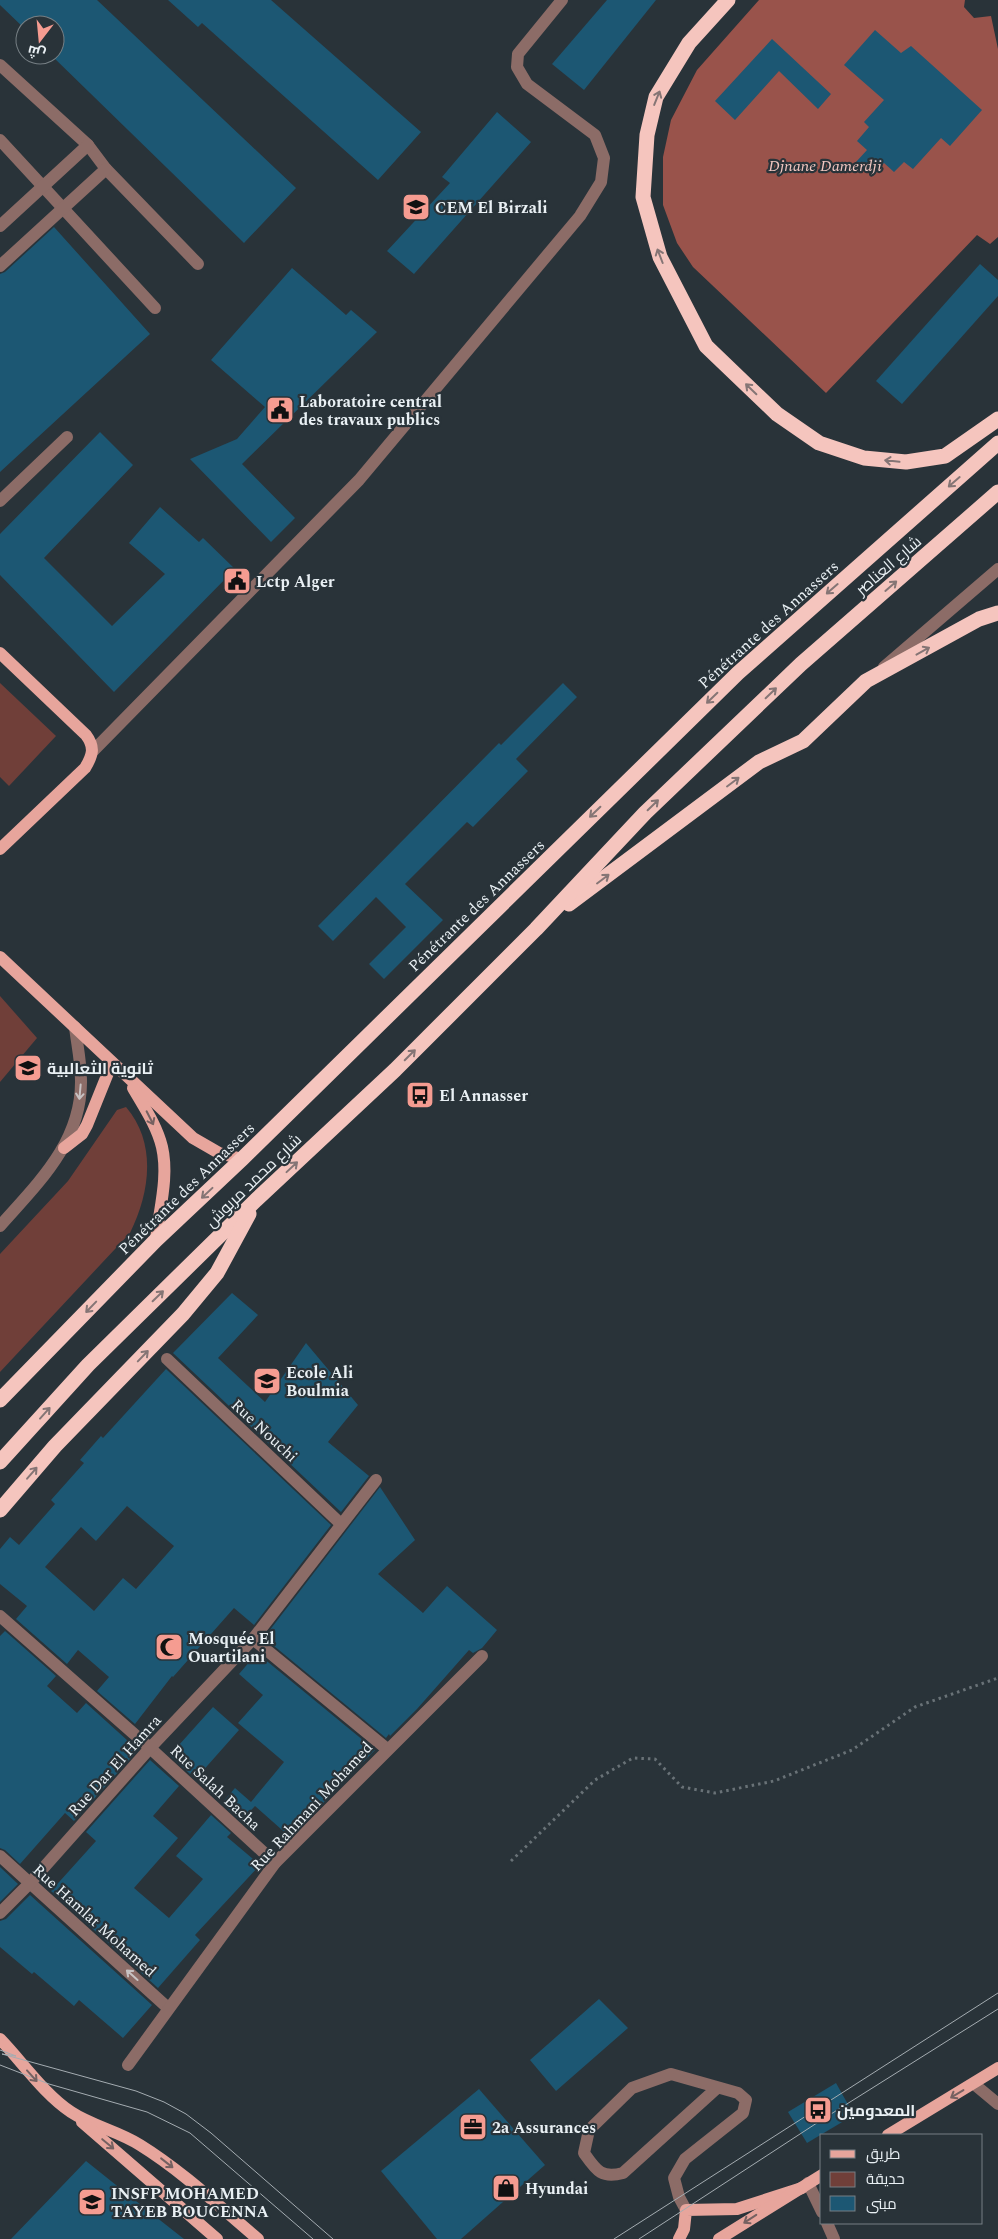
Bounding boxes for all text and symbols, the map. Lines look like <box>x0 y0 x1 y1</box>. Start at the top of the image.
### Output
north arrow <box>15 15 65 65</box>
text: ش <box>25 39 48 65</box>
one-way arrow <box>653 91 662 106</box>
park label: Djnane Damerdji <box>768 154 882 178</box>
school or university icon: CEM El Birzali <box>401 192 431 222</box>
place label: CEM El Birzali <box>435 196 548 220</box>
one-way arrow <box>655 249 664 264</box>
one-way arrow <box>745 383 757 395</box>
place label: Laboratoire central des travaux publics <box>299 390 442 432</box>
public building icon: Laboratoire central des travaux publics <box>265 395 295 425</box>
one-way arrow <box>884 456 900 466</box>
one-way arrow <box>948 476 961 488</box>
street label: شارع العناصر <box>850 530 927 602</box>
street label: Pénétrante des Annassers <box>693 555 844 695</box>
public building icon: Lctp Alger <box>222 566 252 596</box>
place label: Lctp Alger <box>256 570 335 594</box>
one-way arrow <box>884 580 897 591</box>
one-way arrow <box>826 584 839 595</box>
one-way arrow <box>915 645 929 655</box>
one-way arrow <box>765 687 777 699</box>
one-way arrow <box>705 692 718 704</box>
one-way arrow <box>726 776 739 787</box>
one-way arrow <box>647 799 660 811</box>
one-way arrow <box>589 806 602 818</box>
street label: Pénétrante des Annassers <box>403 834 551 978</box>
one-way arrow <box>596 874 610 884</box>
one-way arrow <box>403 1050 415 1062</box>
school or university icon: ثانوية الثعالبية <box>13 1053 43 1083</box>
place label: ثانوية الثعالبية <box>47 1057 154 1081</box>
bus stop icon: El Annasser <box>405 1080 435 1110</box>
one-way arrow <box>75 1084 85 1100</box>
place label: El Annasser <box>439 1084 528 1108</box>
one-way arrow <box>145 1110 155 1125</box>
street label: Pénétrante des Annassers <box>113 1117 261 1261</box>
street label: شارع محمد مربوش <box>200 1128 307 1233</box>
one-way arrow <box>285 1161 298 1173</box>
one-way arrow <box>200 1187 213 1199</box>
one-way arrow <box>152 1290 164 1302</box>
one-way arrow <box>85 1300 97 1313</box>
one-way arrow <box>137 1350 149 1362</box>
place label: Ecole Ali Boulmia <box>286 1361 353 1403</box>
school or university icon: Ecole Ali Boulmia <box>252 1366 282 1396</box>
street label: Rue Nouchi <box>226 1393 303 1468</box>
one-way arrow <box>39 1406 50 1419</box>
one-way arrow <box>26 1467 37 1480</box>
place label: Mosquée El Ouartilani <box>188 1627 275 1669</box>
mosque icon: Mosquée El Ouartilani <box>154 1632 184 1662</box>
street label: Rue Dar El Hamra <box>62 1709 167 1822</box>
street label: Rue Rahmani Mohamed <box>245 1736 379 1877</box>
street label: Rue Salah Bacha <box>164 1739 266 1836</box>
street label: Rue Hamlat Mohamed <box>27 1858 162 1983</box>
one-way arrow <box>125 1969 138 1981</box>
one-way arrow <box>26 2069 38 2082</box>
one-way arrow <box>950 2090 964 2100</box>
bus stop icon: المعدومين <box>803 2095 833 2125</box>
place label: المعدومين <box>837 2099 915 2123</box>
office icon: 2a Assurances <box>458 2112 488 2142</box>
place label: 2a Assurances <box>492 2116 596 2140</box>
legend <box>820 2134 983 2224</box>
one-way arrow <box>102 2138 115 2149</box>
text: طريق <box>866 2143 900 2166</box>
one-way arrow <box>160 2158 173 2169</box>
text: حديقة <box>866 2168 905 2191</box>
shop icon: Hyundai <box>491 2173 521 2203</box>
place label: Hyundai <box>525 2177 588 2201</box>
place label: INSFP MOHAMED TAYEB BOUCENNA <box>111 2182 270 2224</box>
school or university icon: INSFP MOHAMED TAYEB BOUCENNA <box>77 2187 107 2217</box>
text: مبنى <box>866 2193 897 2216</box>
one-way arrow <box>744 2214 758 2224</box>

